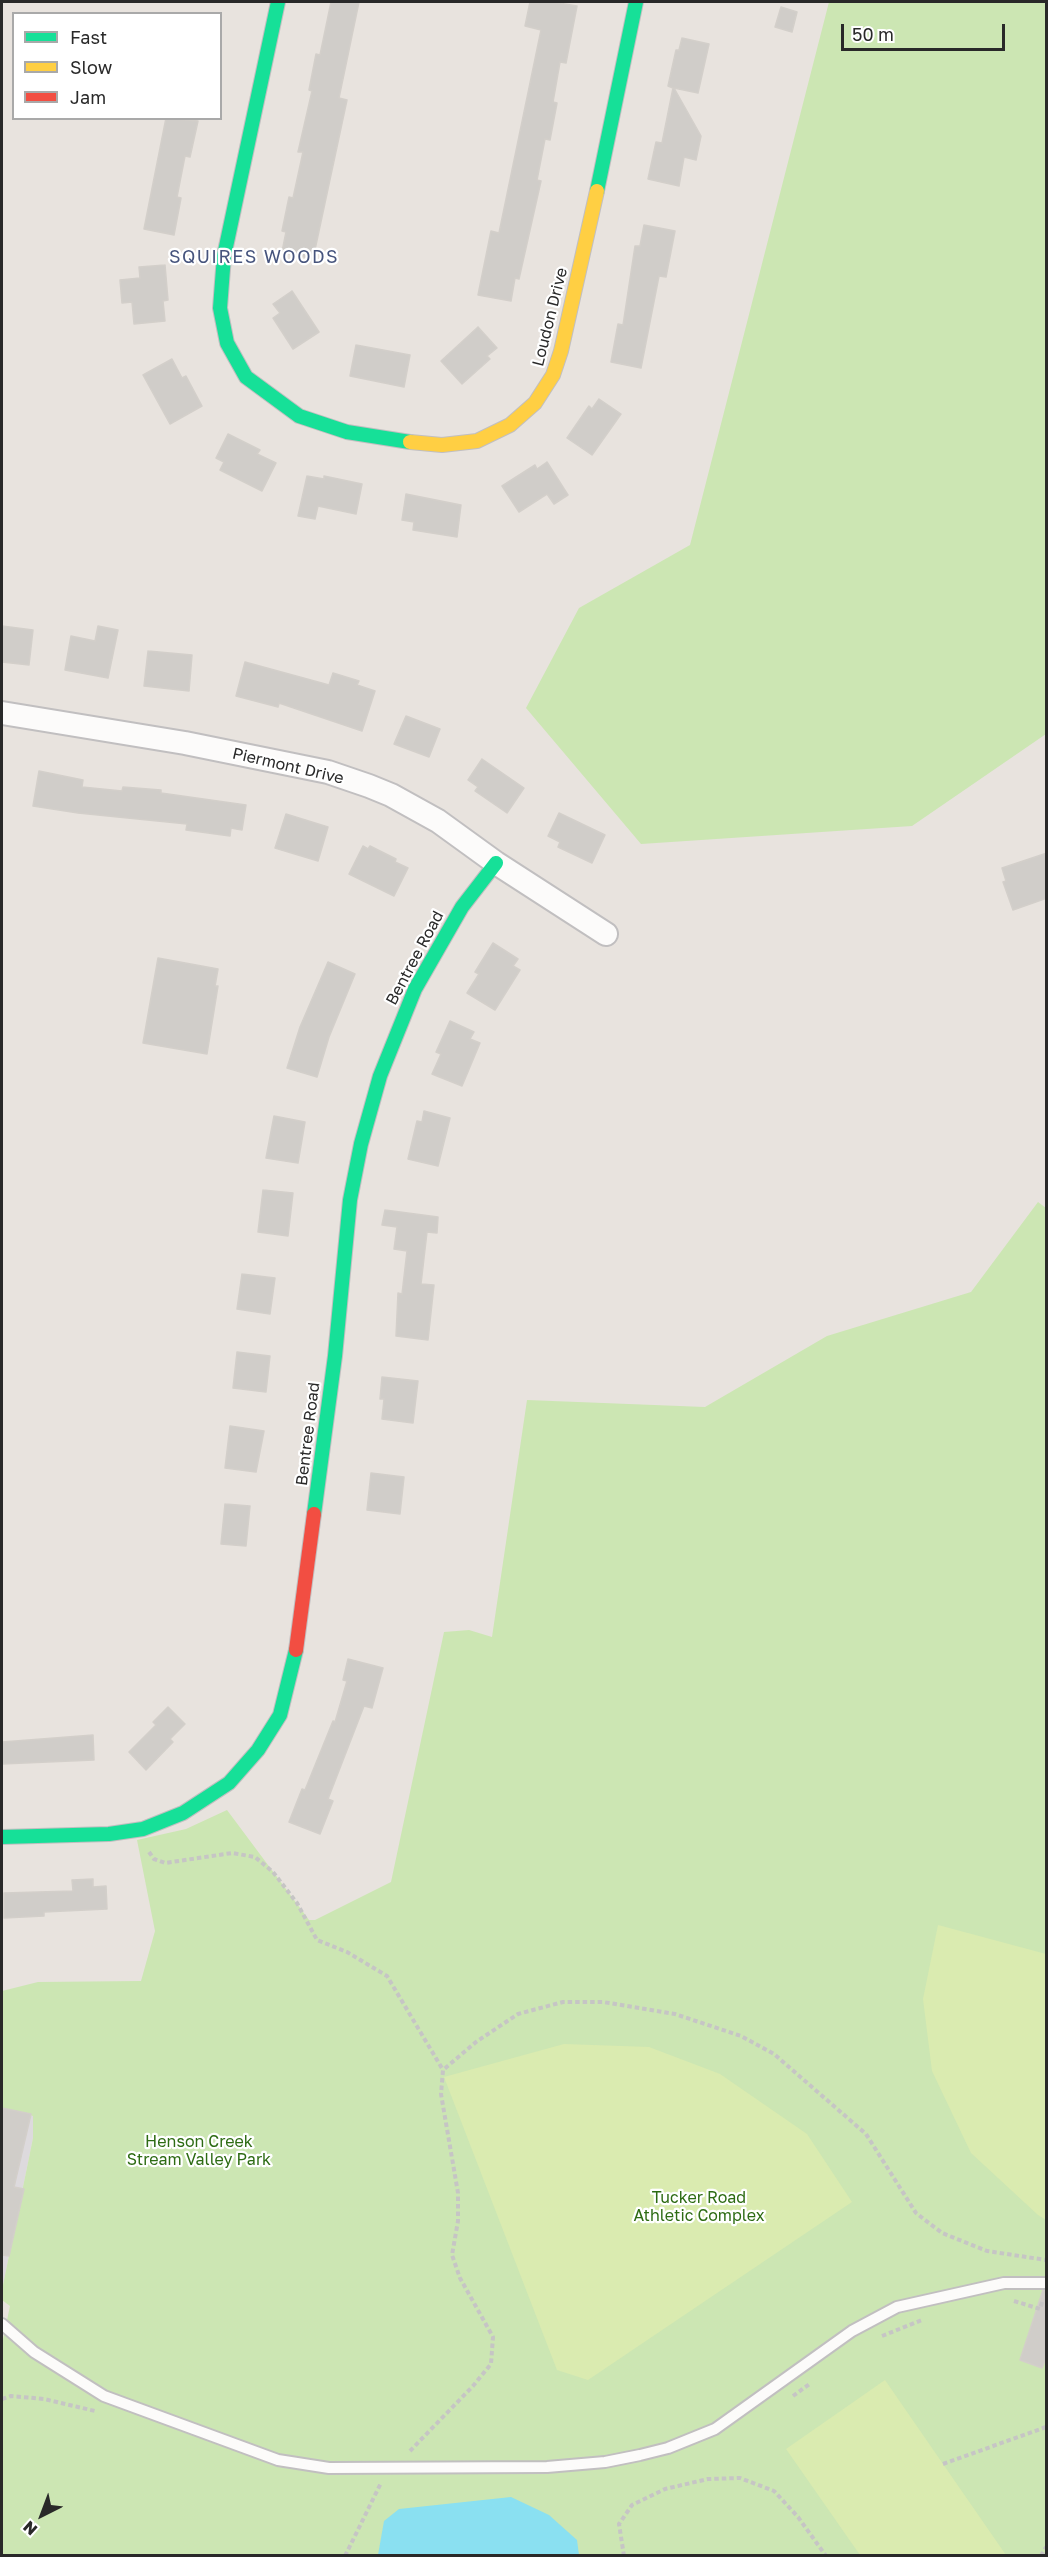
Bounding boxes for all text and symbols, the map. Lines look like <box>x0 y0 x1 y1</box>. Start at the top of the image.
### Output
legend <box>12 12 222 120</box>
scale bar <box>844 12 1008 50</box>
text: 50 m <box>852 23 894 45</box>
text: Fast <box>70 26 107 48</box>
text: Slow <box>70 56 112 78</box>
text: Jam <box>70 86 106 108</box>
district label: SQUIRES WOODS <box>169 246 339 268</box>
street label: Loudon Drive <box>528 266 572 368</box>
street label: Piermont Drive <box>230 744 346 788</box>
street label: Bentree Road <box>382 908 448 1008</box>
street label: Bentree Road <box>292 1381 324 1487</box>
park label: Henson Creek Stream Valley Park <box>127 2132 271 2170</box>
park label: Tucker Road Athletic Complex <box>633 2188 765 2226</box>
north arrow <box>12 2485 72 2545</box>
text: N <box>19 2517 41 2540</box>

